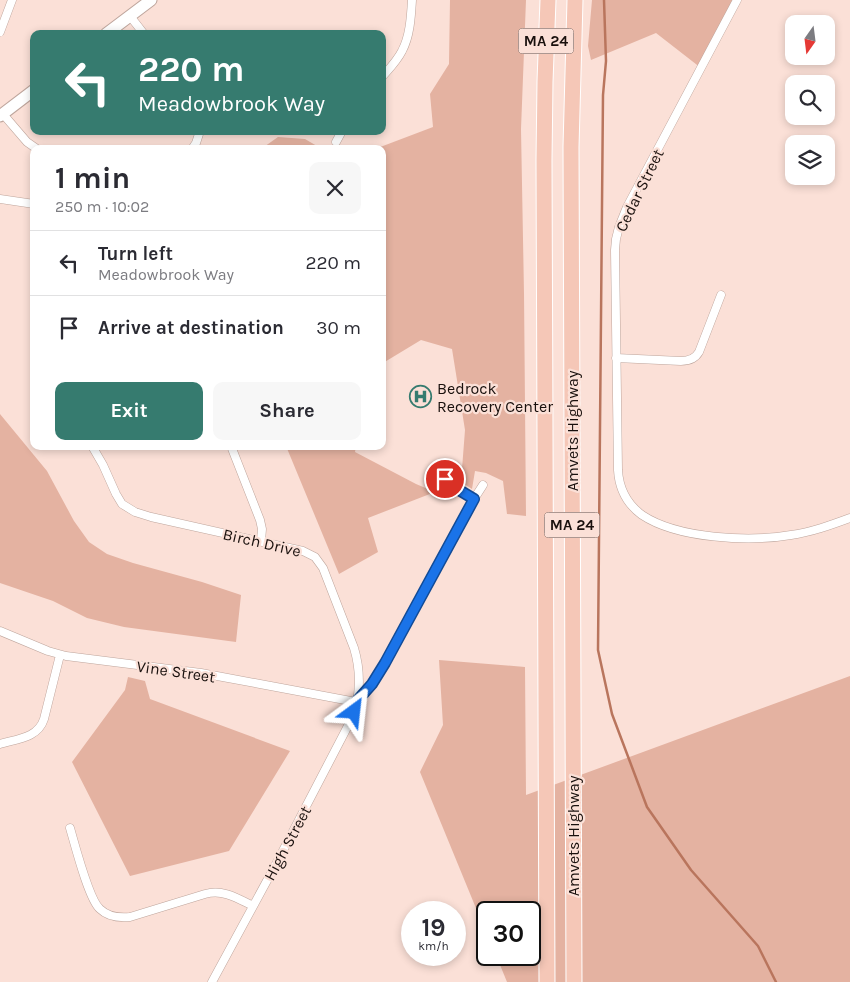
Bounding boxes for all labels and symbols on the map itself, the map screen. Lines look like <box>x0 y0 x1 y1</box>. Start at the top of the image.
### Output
north arrow <box>785 15 835 65</box>
road number: MA 24 <box>518 28 574 54</box>
street label: Cedar Street <box>611 146 668 235</box>
street label: Amvets Highway <box>563 370 582 491</box>
place label: Bedrock Recovery Center <box>437 379 553 416</box>
hospital icon: Bedrock Recovery Center <box>409 385 433 409</box>
pin <box>424 458 466 500</box>
road number: MA 24 <box>544 512 600 538</box>
street label: Birch Drive <box>221 524 303 561</box>
street label: Vine Street <box>135 657 217 686</box>
position arrow <box>327 685 379 737</box>
street label: Amvets Highway <box>564 775 583 896</box>
street label: High Street <box>260 803 315 884</box>
speed limit sign: 30 <box>476 901 541 966</box>

